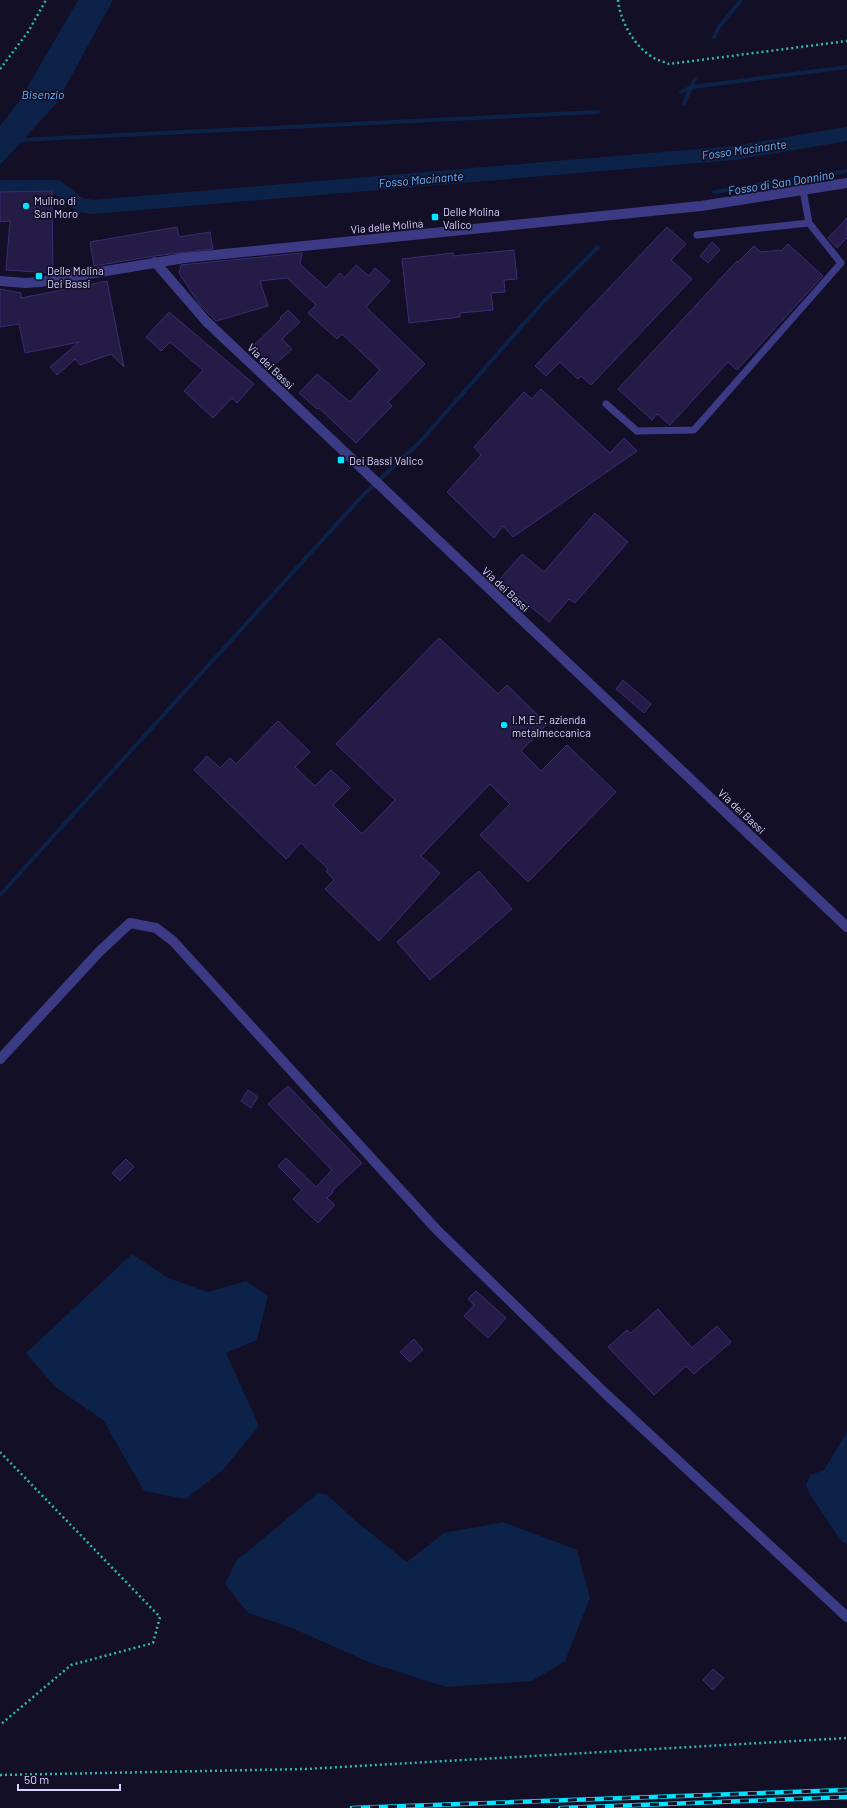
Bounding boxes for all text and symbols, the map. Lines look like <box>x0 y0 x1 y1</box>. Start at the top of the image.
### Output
water label: Bisenzio <box>22 87 64 101</box>
water label: Fosso Macinante <box>701 136 787 162</box>
water label: Fosso di San Donnino <box>727 167 835 197</box>
water label: Fosso Macinante <box>378 168 464 190</box>
place label: Mulino di San Moro <box>34 194 78 220</box>
marker: Mulino di San Moro <box>21 201 31 211</box>
place label: Delle Molina Valico <box>443 205 500 231</box>
marker: Delle Molina Valico <box>430 212 440 222</box>
street label: Via delle Molina <box>350 216 424 236</box>
place label: Delle Molina Dei Bassi <box>47 264 104 290</box>
marker: Delle Molina Dei Bassi <box>34 271 44 281</box>
street label: Via dei Bassi <box>245 341 297 392</box>
place label: Dei Bassi Valico <box>349 454 423 467</box>
marker: Dei Bassi Valico <box>336 455 346 465</box>
street label: Via dei Bassi <box>480 564 532 614</box>
place label: I.M.E.F. azienda metalmeccanica <box>512 713 591 739</box>
marker: I.M.E.F. azienda metalmeccanica <box>499 720 509 730</box>
street label: Via dei Bassi <box>716 786 768 836</box>
scale bar <box>18 1766 120 1792</box>
text: 50 m <box>24 1772 49 1786</box>

